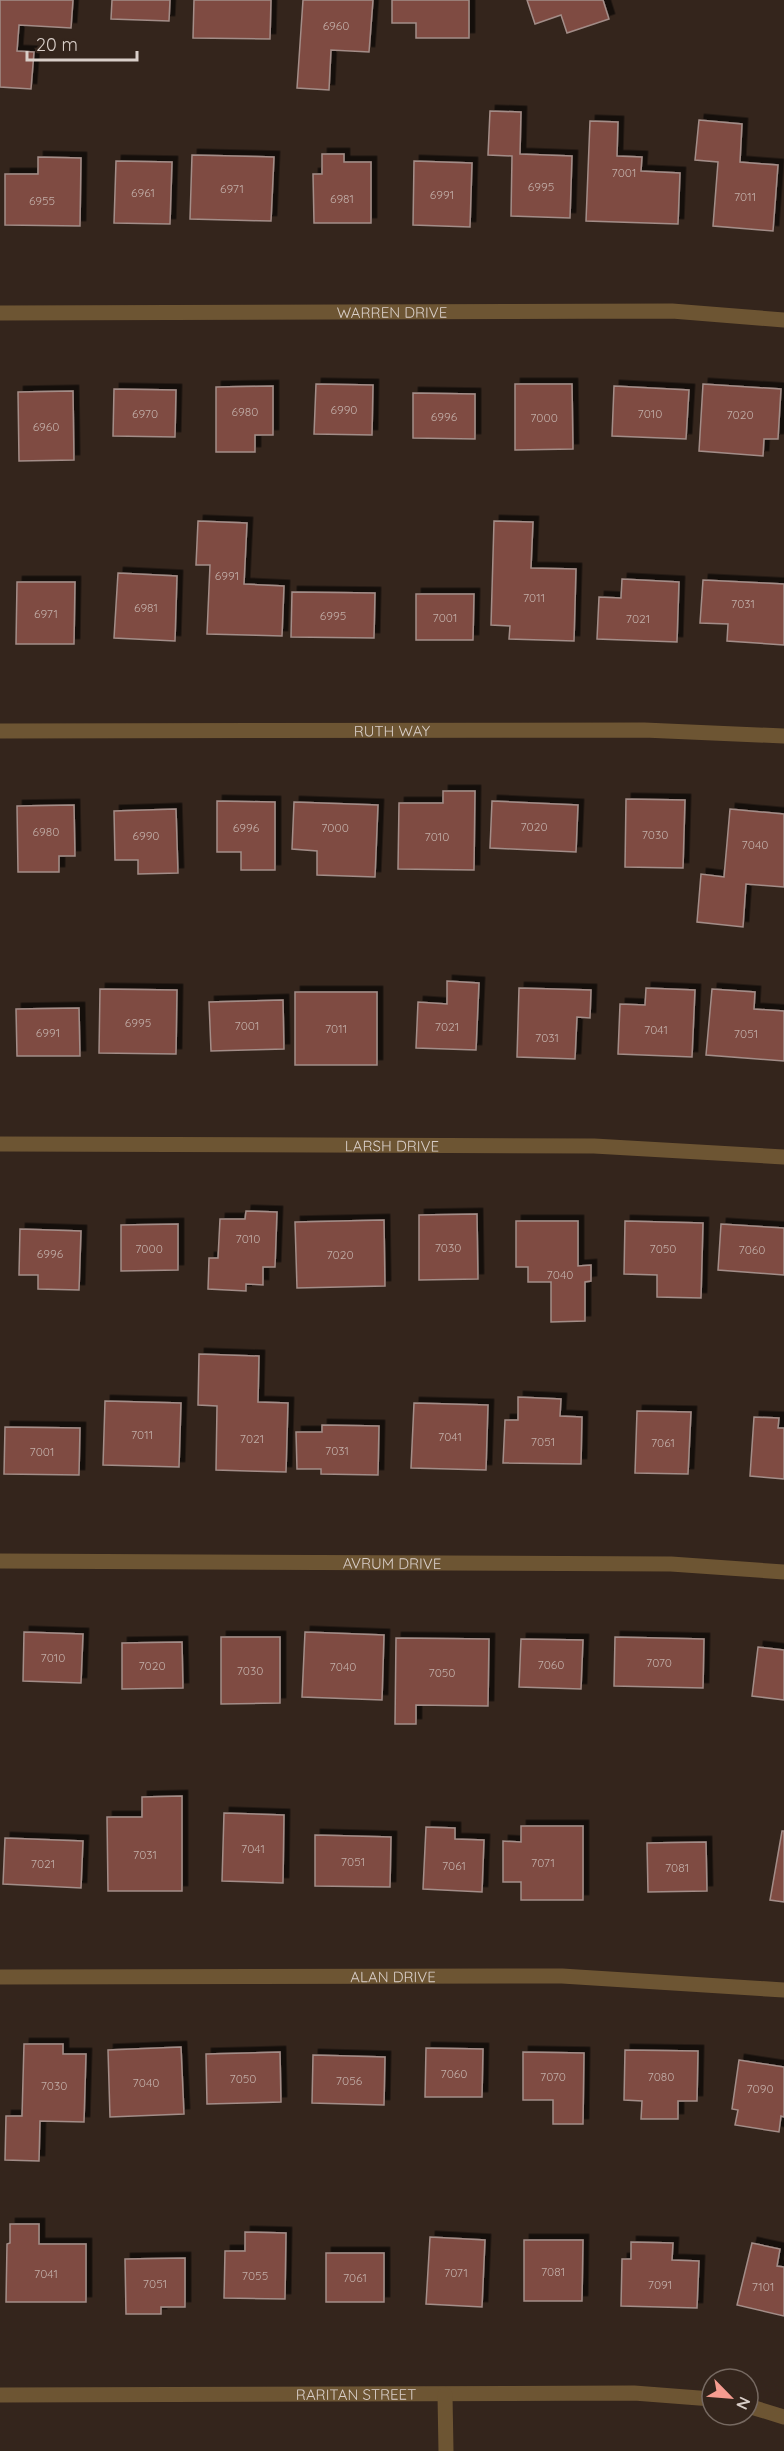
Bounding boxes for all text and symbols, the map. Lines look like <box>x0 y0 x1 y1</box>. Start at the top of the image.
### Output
house number: 6960 <box>323 18 349 33</box>
scale bar <box>27 24 136 62</box>
text: 20 m <box>36 33 78 56</box>
house number: 7001 <box>612 165 636 180</box>
house number: 6995 <box>528 179 554 194</box>
house number: 6971 <box>220 181 244 196</box>
house number: 6961 <box>131 185 155 200</box>
house number: 6991 <box>430 187 454 202</box>
house number: 7011 <box>734 189 756 204</box>
house number: 6981 <box>330 191 354 206</box>
house number: 6955 <box>29 193 55 208</box>
street label: WARREN DRIVE <box>337 302 447 321</box>
house number: 6990 <box>331 402 358 417</box>
house number: 6980 <box>232 404 258 419</box>
house number: 6970 <box>132 406 158 421</box>
house number: 7010 <box>638 406 662 421</box>
house number: 7020 <box>726 407 754 422</box>
house number: 6996 <box>431 409 458 424</box>
house number: 7000 <box>530 410 558 425</box>
house number: 6960 <box>33 419 59 434</box>
house number: 6991 <box>215 568 239 583</box>
house number: 7011 <box>523 590 545 605</box>
house number: 7031 <box>731 596 755 611</box>
house number: 6981 <box>134 600 158 615</box>
house number: 6971 <box>34 606 58 621</box>
house number: 6995 <box>320 608 346 623</box>
house number: 7001 <box>433 610 457 625</box>
house number: 7021 <box>626 611 650 626</box>
street label: RUTH WAY <box>354 721 431 740</box>
house number: 7020 <box>520 819 548 834</box>
house number: 6996 <box>233 820 260 835</box>
house number: 7000 <box>321 820 349 835</box>
house number: 6980 <box>33 824 59 839</box>
house number: 7030 <box>642 827 668 842</box>
house number: 6990 <box>133 828 160 843</box>
house number: 7010 <box>425 829 449 844</box>
house number: 7040 <box>742 837 768 852</box>
house number: 6995 <box>125 1015 151 1030</box>
house number: 7001 <box>235 1018 259 1033</box>
house number: 7021 <box>435 1019 459 1034</box>
house number: 7011 <box>325 1021 347 1036</box>
house number: 7041 <box>644 1022 668 1037</box>
house number: 6991 <box>36 1025 60 1040</box>
house number: 7051 <box>734 1026 758 1041</box>
house number: 7031 <box>535 1030 559 1045</box>
street label: LARSH DRIVE <box>345 1136 439 1155</box>
house number: 7010 <box>236 1231 260 1246</box>
house number: 7030 <box>435 1240 461 1255</box>
house number: 7000 <box>135 1241 163 1256</box>
house number: 7050 <box>650 1241 676 1256</box>
house number: 7060 <box>739 1242 765 1257</box>
house number: 6996 <box>37 1246 64 1261</box>
house number: 7020 <box>326 1247 354 1262</box>
house number: 7040 <box>547 1267 573 1282</box>
house number: 7011 <box>131 1427 153 1442</box>
house number: 7041 <box>438 1429 462 1444</box>
house number: 7021 <box>240 1431 264 1446</box>
house number: 7051 <box>531 1434 555 1449</box>
house number: 7061 <box>651 1435 675 1450</box>
house number: 7031 <box>325 1443 349 1458</box>
house number: 7001 <box>30 1444 54 1459</box>
street label: AVRUM DRIVE <box>343 1553 441 1572</box>
house number: 7010 <box>41 1650 65 1665</box>
house number: 7070 <box>646 1655 672 1670</box>
house number: 7060 <box>538 1657 564 1672</box>
house number: 7020 <box>138 1658 166 1673</box>
house number: 7040 <box>330 1659 356 1674</box>
house number: 7030 <box>237 1663 263 1678</box>
house number: 7050 <box>429 1665 455 1680</box>
house number: 7041 <box>241 1841 265 1856</box>
house number: 7031 <box>133 1847 157 1862</box>
house number: 7051 <box>341 1854 365 1869</box>
house number: 7071 <box>531 1855 555 1870</box>
house number: 7021 <box>31 1856 55 1871</box>
house number: 7061 <box>442 1858 466 1873</box>
house number: 7081 <box>665 1860 689 1875</box>
street label: ALAN DRIVE <box>350 1967 436 1986</box>
house number: 7060 <box>441 2066 467 2081</box>
house number: 7070 <box>540 2069 566 2084</box>
house number: 7080 <box>648 2069 674 2084</box>
house number: 7050 <box>230 2071 256 2086</box>
house number: 7056 <box>336 2073 363 2088</box>
house number: 7040 <box>133 2075 159 2090</box>
house number: 7030 <box>41 2078 67 2093</box>
house number: 7090 <box>746 2081 774 2096</box>
house number: 7081 <box>541 2264 565 2279</box>
house number: 7071 <box>444 2265 468 2280</box>
house number: 7041 <box>34 2266 58 2281</box>
house number: 7055 <box>242 2268 268 2283</box>
house number: 7061 <box>343 2270 367 2285</box>
house number: 7051 <box>143 2276 167 2291</box>
house number: 7091 <box>648 2277 672 2292</box>
house number: 7101 <box>752 2279 774 2294</box>
north arrow <box>700 2367 760 2427</box>
street label: RARITAN STREET <box>296 2384 416 2404</box>
text: N <box>732 2394 755 2413</box>

